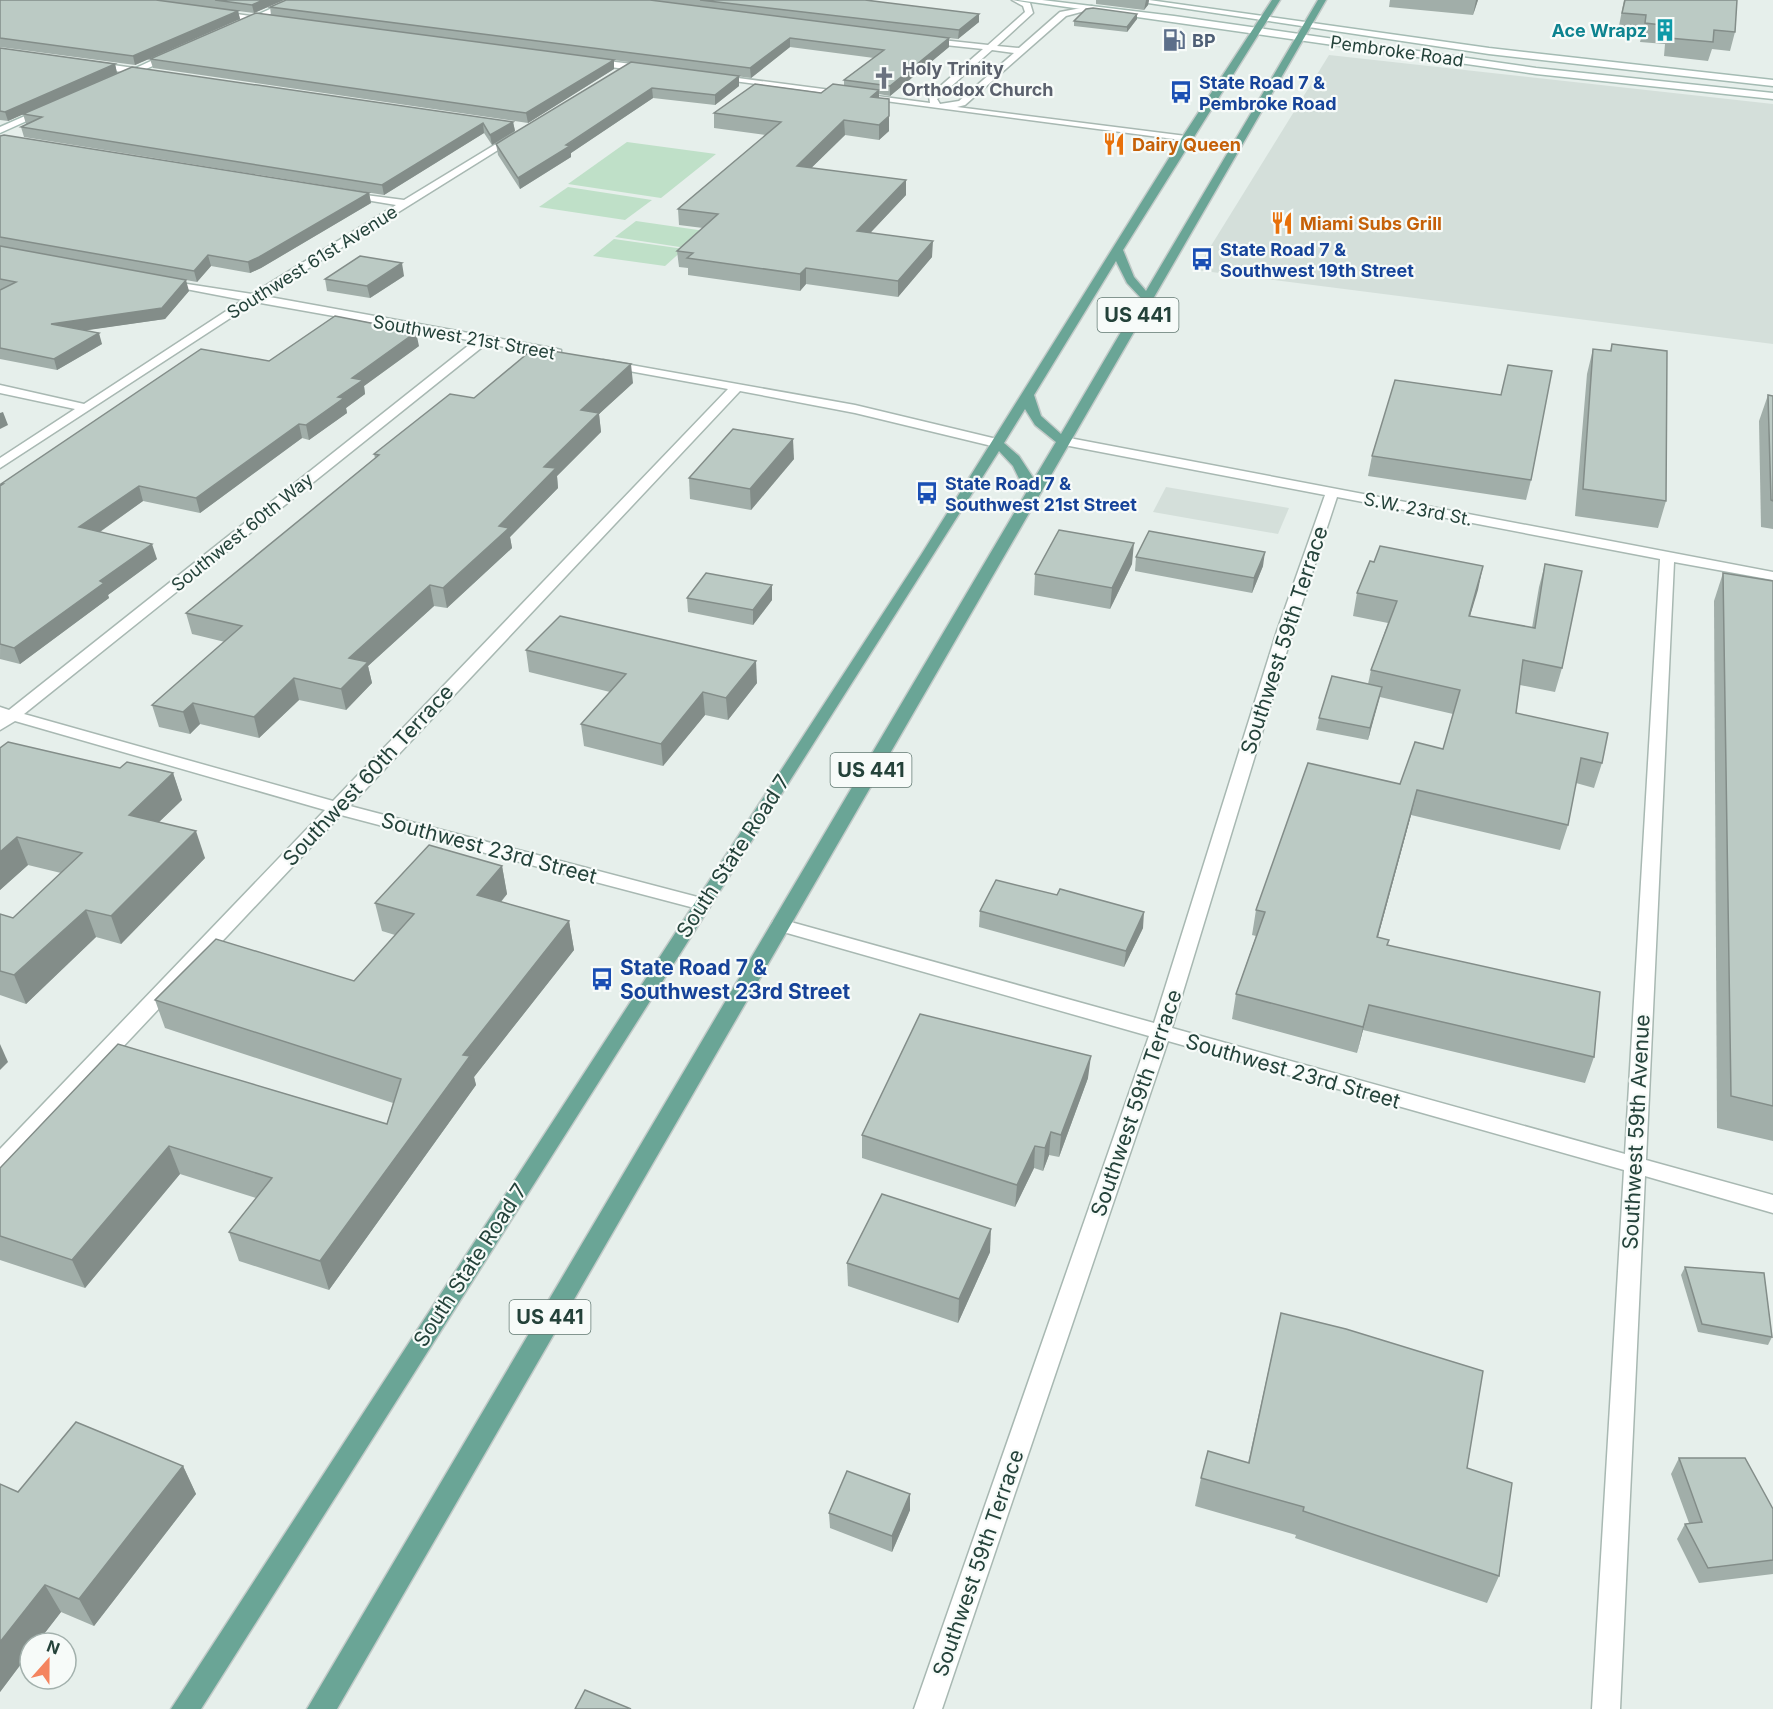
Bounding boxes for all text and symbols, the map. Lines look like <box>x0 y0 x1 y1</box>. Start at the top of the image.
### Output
building icon: Ace Wrapz <box>1652 17 1678 43</box>
place label: Ace Wrapz <box>1551 20 1647 41</box>
fuel station icon: BP <box>1161 27 1187 53</box>
place label: BP <box>1192 30 1216 51</box>
street label: Pembroke Road <box>1329 31 1465 71</box>
place label: Holy Trinity Orthodox Church <box>902 58 1054 100</box>
church icon: Holy Trinity Orthodox Church <box>871 65 897 91</box>
place label: State Road 7 & Pembroke Road <box>1199 72 1337 114</box>
bus stop icon: State Road 7 & Pembroke Road <box>1168 79 1194 105</box>
restaurant icon: Dairy Queen <box>1101 131 1127 157</box>
place label: Dairy Queen <box>1132 134 1241 155</box>
street label: Southwest 61st Avenue <box>223 201 401 323</box>
restaurant icon: Miami Subs Grill <box>1269 210 1295 236</box>
place label: Miami Subs Grill <box>1300 213 1442 234</box>
place label: State Road 7 & Southwest 19th Street <box>1220 239 1414 281</box>
bus stop icon: State Road 7 & Southwest 19th Street <box>1189 246 1215 272</box>
road number: US 441 <box>1098 298 1178 332</box>
street label: Southwest 21st Street <box>371 311 557 363</box>
street label: Southwest 60th Way <box>167 468 317 596</box>
place label: State Road 7 & Southwest 21st Street <box>945 473 1137 515</box>
bus stop icon: State Road 7 & Southwest 21st Street <box>914 480 940 506</box>
street label: S.W. 23rd St. <box>1362 488 1474 530</box>
street label: Southwest 59th Terrace <box>1235 523 1333 757</box>
street label: Southwest 60th Terrace <box>277 679 459 871</box>
road number: US 441 <box>830 753 912 787</box>
street label: South State Road 7 <box>671 770 795 942</box>
street label: Southwest 23rd Street <box>379 807 600 889</box>
place label: State Road 7 & Southwest 23rd Street <box>620 955 851 1004</box>
bus stop icon: State Road 7 & Southwest 23rd Street <box>589 966 615 992</box>
street label: Southwest 59th Terrace <box>1085 986 1187 1220</box>
street label: Southwest 59th Avenue <box>1617 1014 1655 1250</box>
street label: Southwest 23rd Street <box>1183 1028 1403 1114</box>
street label: South State Road 7 <box>408 1179 532 1351</box>
road number: US 441 <box>510 1300 590 1334</box>
street label: Southwest 59th Terrace <box>927 1446 1029 1680</box>
north arrow <box>18 1631 78 1691</box>
text: N <box>44 1635 63 1659</box>

